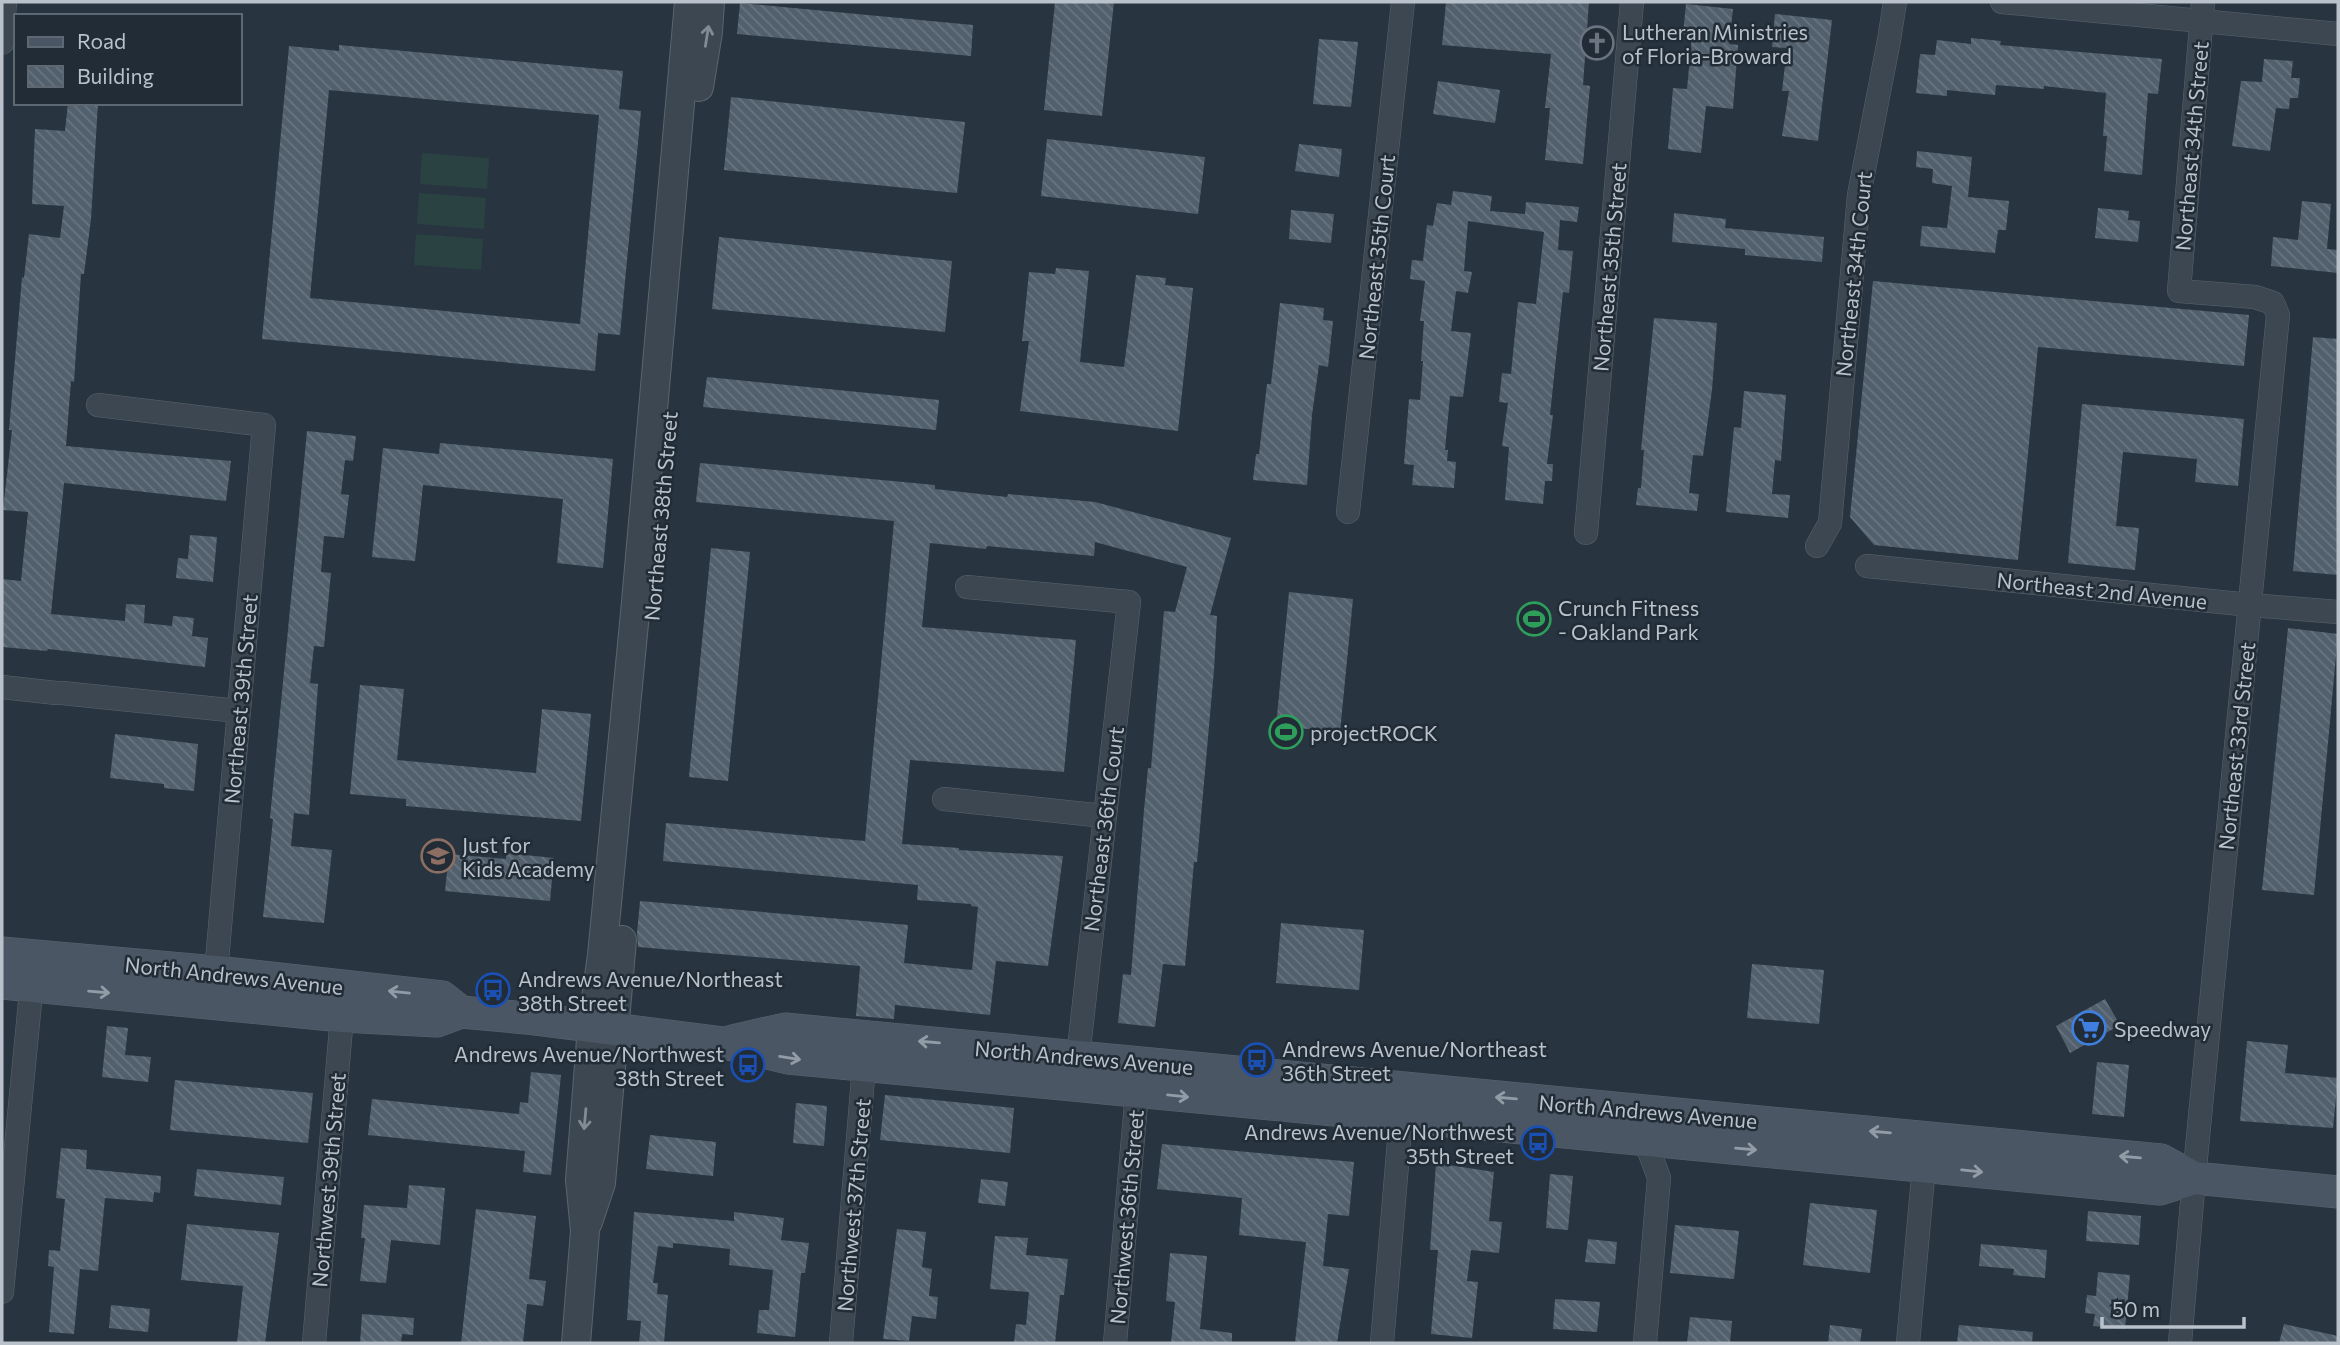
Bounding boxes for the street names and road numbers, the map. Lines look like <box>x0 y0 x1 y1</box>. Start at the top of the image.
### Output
street label: Northeast 34th Street <box>2169 40 2213 252</box>
street label: Northeast 35th Court <box>1353 153 1399 361</box>
street label: Northeast 35th Street <box>1587 161 1631 373</box>
street label: Northeast 34th Court <box>1830 170 1876 378</box>
street label: Northeast 38th Street <box>638 410 682 622</box>
street label: Northeast 2nd Avenue <box>1996 567 2208 613</box>
street label: Northeast 39th Street <box>218 593 262 805</box>
street label: Northeast 33rd Street <box>2213 641 2259 851</box>
street label: Northeast 36th Court <box>1078 725 1128 933</box>
street label: North Andrews Avenue <box>124 951 344 999</box>
street label: North Andrews Avenue <box>974 1035 1194 1079</box>
street label: Northwest 39th Street <box>306 1072 350 1288</box>
street label: North Andrews Avenue <box>1538 1089 1758 1133</box>
street label: Northwest 37th Street <box>831 1097 875 1313</box>
street label: Northwest 36th Street <box>1104 1109 1148 1325</box>

